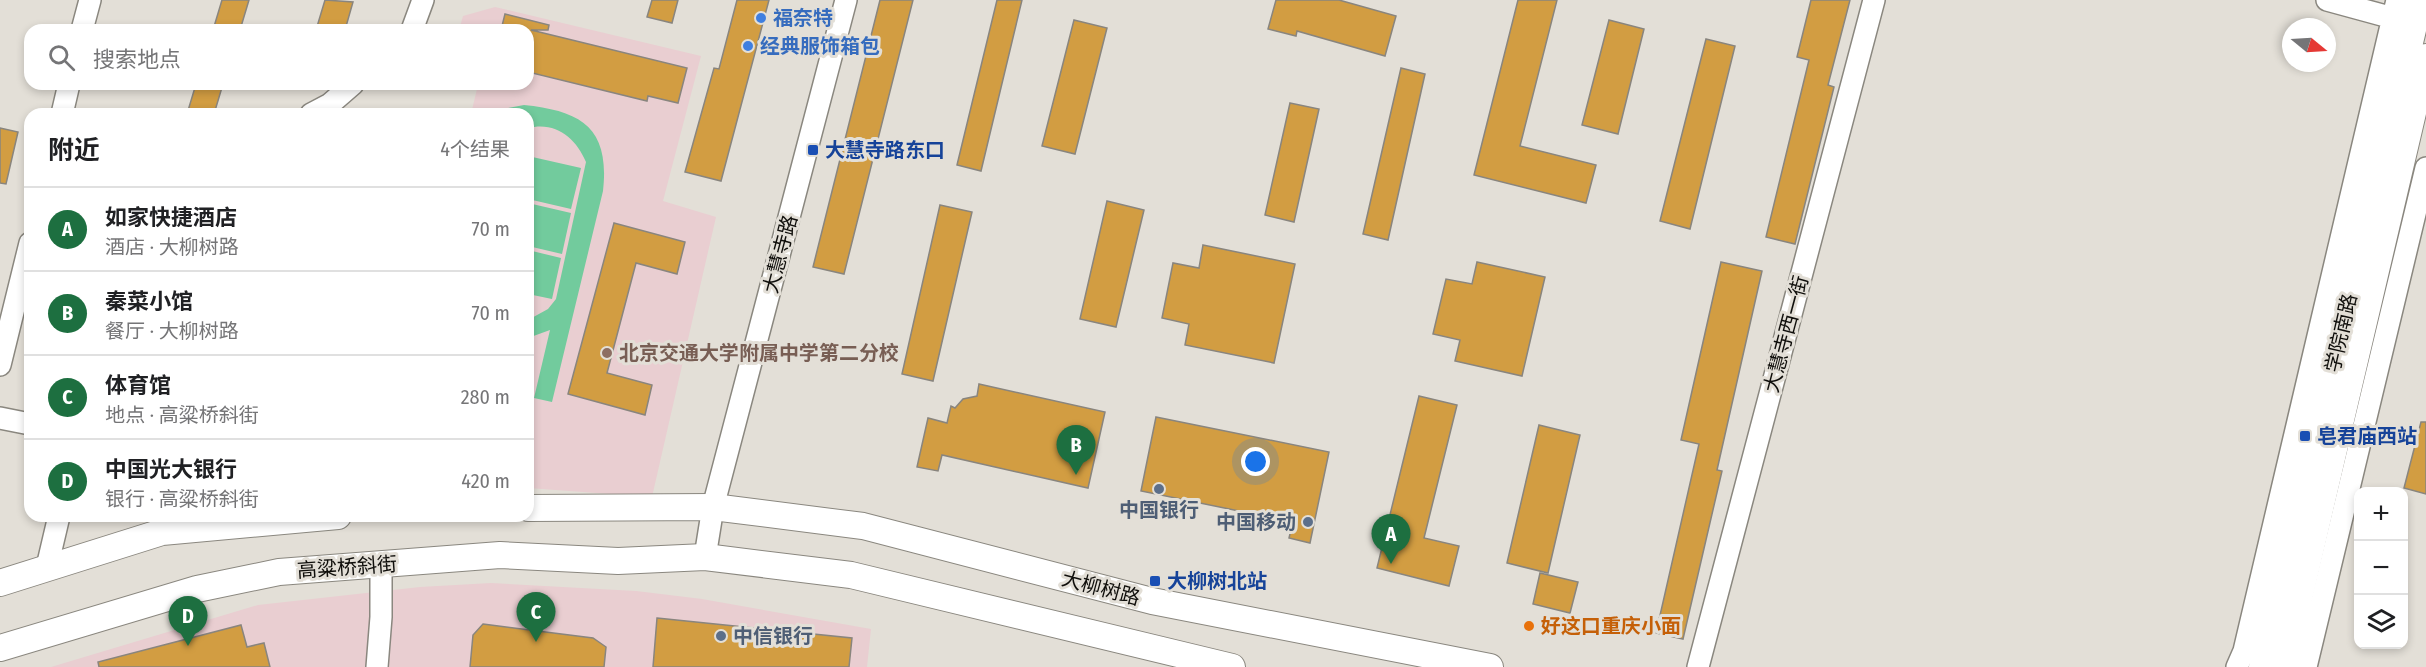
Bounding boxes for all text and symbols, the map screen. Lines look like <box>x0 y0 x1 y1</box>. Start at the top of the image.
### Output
place label: 福奈特 <box>773 6 833 30</box>
marker: 福奈特 <box>754 11 768 25</box>
north arrow <box>2282 18 2336 72</box>
search box <box>24 24 534 90</box>
place label: 经典服饰箱包 <box>760 34 880 58</box>
marker: 经典服饰箱包 <box>741 39 755 53</box>
icon: search <box>45 41 78 74</box>
text: 搜索地点 <box>93 46 181 73</box>
text: 附近 <box>48 135 100 166</box>
text: 4个结果 <box>440 137 510 161</box>
place label: 大慧寺路东口 <box>825 138 945 162</box>
marker: 大慧寺路东口 <box>806 143 820 157</box>
text: 如家快捷酒店 <box>105 204 237 231</box>
street label: 大慧寺路 <box>758 212 802 296</box>
text: A <box>62 217 73 241</box>
text: 70 m <box>472 217 510 241</box>
text: 酒店 · 大柳树路 <box>105 235 239 259</box>
street label: 大慧寺西一街 <box>1759 273 1813 395</box>
text: 秦菜小馆 <box>105 288 193 315</box>
street label: 学院南路 <box>2320 291 2362 375</box>
text: B <box>62 301 73 325</box>
text: 70 m <box>472 301 510 325</box>
text: 餐厅 · 大柳树路 <box>105 319 239 343</box>
place label: 北京交通大学附属中学第二分校 <box>619 341 899 365</box>
marker: 北京交通大学附属中学第二分校 <box>600 346 614 360</box>
text: 体育馆 <box>105 372 171 399</box>
text: C <box>62 385 73 409</box>
text: 280 m <box>461 385 510 409</box>
text: 地点 · 高粱桥斜街 <box>105 403 259 427</box>
place label: 皂君庙西站 <box>2317 424 2417 448</box>
pin: B <box>1056 426 1096 475</box>
marker: 皂君庙西站 <box>2298 429 2312 443</box>
your location <box>1241 447 1270 476</box>
text: 中国光大银行 <box>105 456 237 483</box>
text: D <box>62 469 73 493</box>
text: 420 m <box>461 469 510 493</box>
marker: 中国银行 <box>1152 482 1166 496</box>
text: 银行 · 高粱桥斜街 <box>105 487 259 511</box>
map controls <box>2354 487 2408 649</box>
button: + <box>2354 487 2408 541</box>
place label: 中国银行 <box>1119 498 1199 522</box>
place label: 中国移动 <box>1216 510 1296 534</box>
pin: A <box>1372 514 1410 564</box>
marker: 中国移动 <box>1301 515 1315 529</box>
button: − <box>2354 541 2408 595</box>
street label: 高粱桥斜街 <box>296 552 398 582</box>
street label: 大柳树路 <box>1059 566 1143 610</box>
place label: 大柳树北站 <box>1167 569 1267 593</box>
marker: 大柳树北站 <box>1148 574 1162 588</box>
pin: C <box>516 592 556 642</box>
button: layers <box>2354 595 2408 649</box>
pin: D <box>168 596 207 646</box>
place label: 好这口重庆小面 <box>1541 614 1681 638</box>
marker: 好这口重庆小面 <box>1522 619 1536 633</box>
place label: 中信银行 <box>733 624 813 648</box>
marker: 中信银行 <box>714 629 728 643</box>

